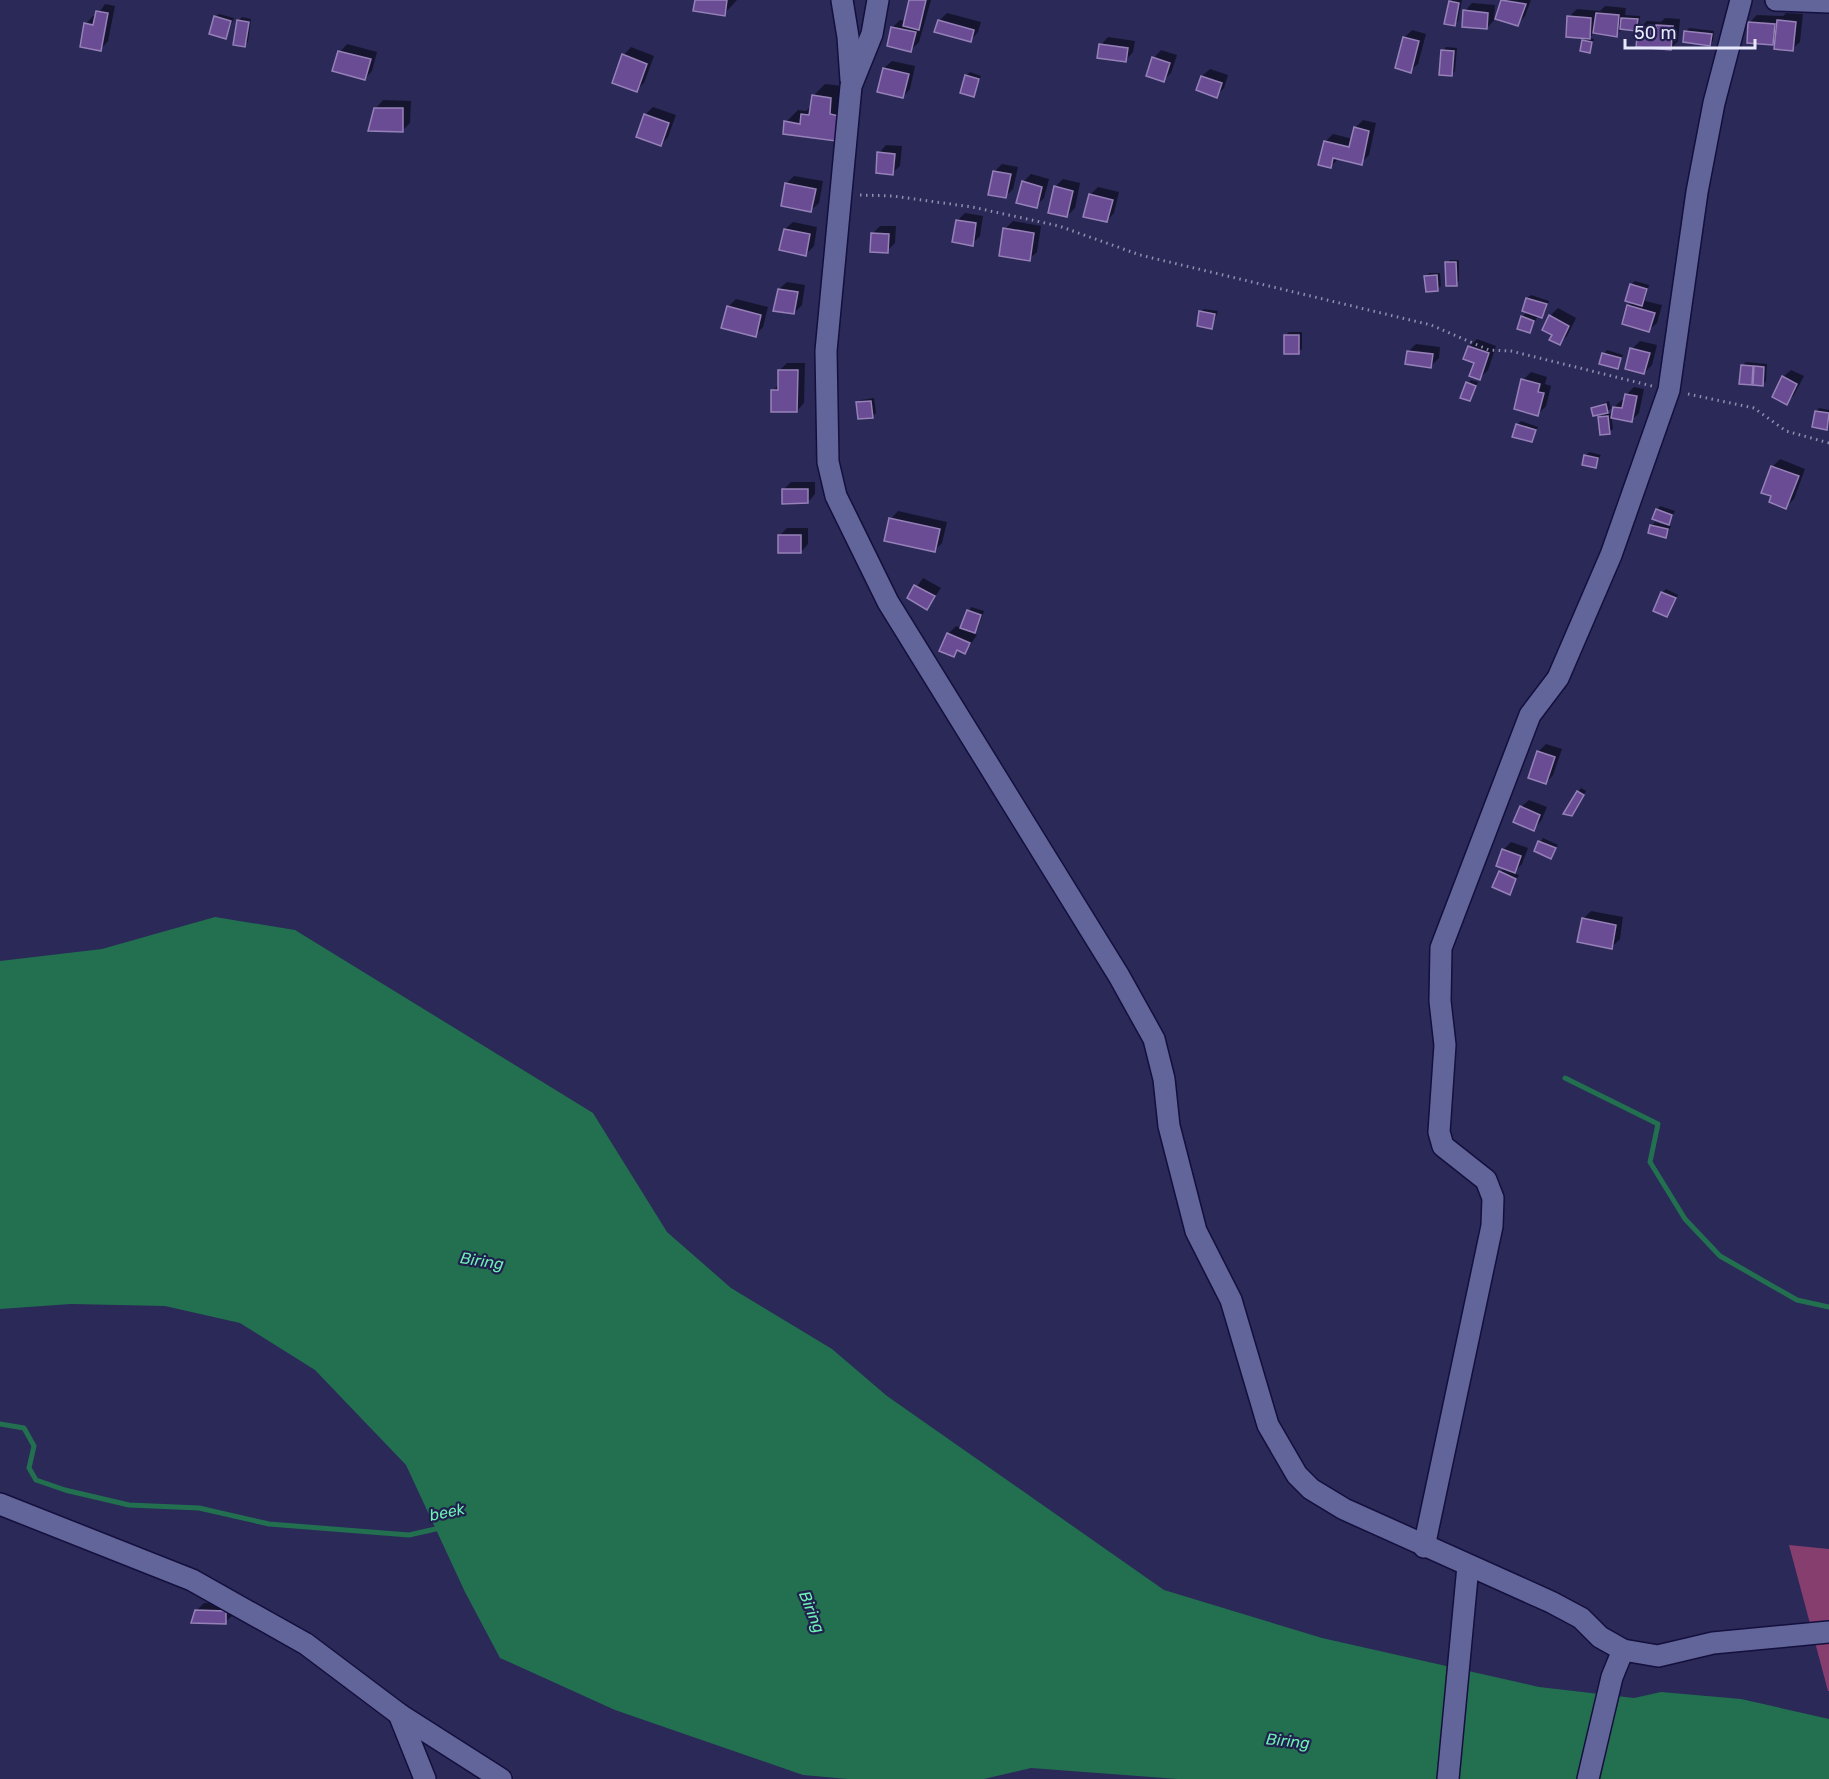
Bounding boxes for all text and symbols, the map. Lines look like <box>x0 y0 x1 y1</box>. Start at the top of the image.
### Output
scale bar <box>1625 12 1756 50</box>
text: 50 m <box>1634 22 1677 44</box>
water label: Biring <box>459 1248 506 1274</box>
water label: beek <box>428 1499 467 1525</box>
water label: Biring <box>795 1588 829 1636</box>
water label: Biring <box>1265 1729 1311 1753</box>

